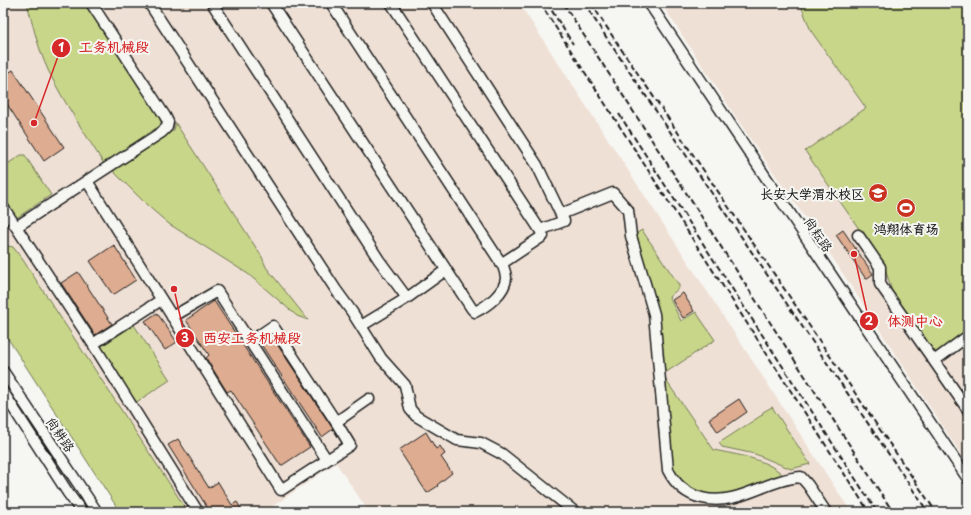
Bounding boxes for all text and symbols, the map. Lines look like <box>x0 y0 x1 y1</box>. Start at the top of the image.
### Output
callout: 工务机械段 <box>51 35 157 61</box>
text: 工务机械段 <box>79 36 149 57</box>
text: 1 <box>58 38 64 56</box>
school or university icon: 长安大学渭水校区 <box>867 182 889 204</box>
place label: 长安大学渭水校区 <box>760 184 864 203</box>
sports icon: 鸿翔体育场 <box>895 197 917 219</box>
street label: 尚耘路 <box>800 213 838 255</box>
place label: 鸿翔体育场 <box>873 219 939 238</box>
callout: 体测中心 <box>859 308 951 334</box>
text: 体测中心 <box>887 310 943 331</box>
text: 2 <box>865 311 874 329</box>
callout: 西安工务机械段 <box>175 325 309 351</box>
text: 西安工务机械段 <box>203 327 301 348</box>
text: 3 <box>181 328 189 346</box>
street label: 尚耕路 <box>42 413 80 455</box>

